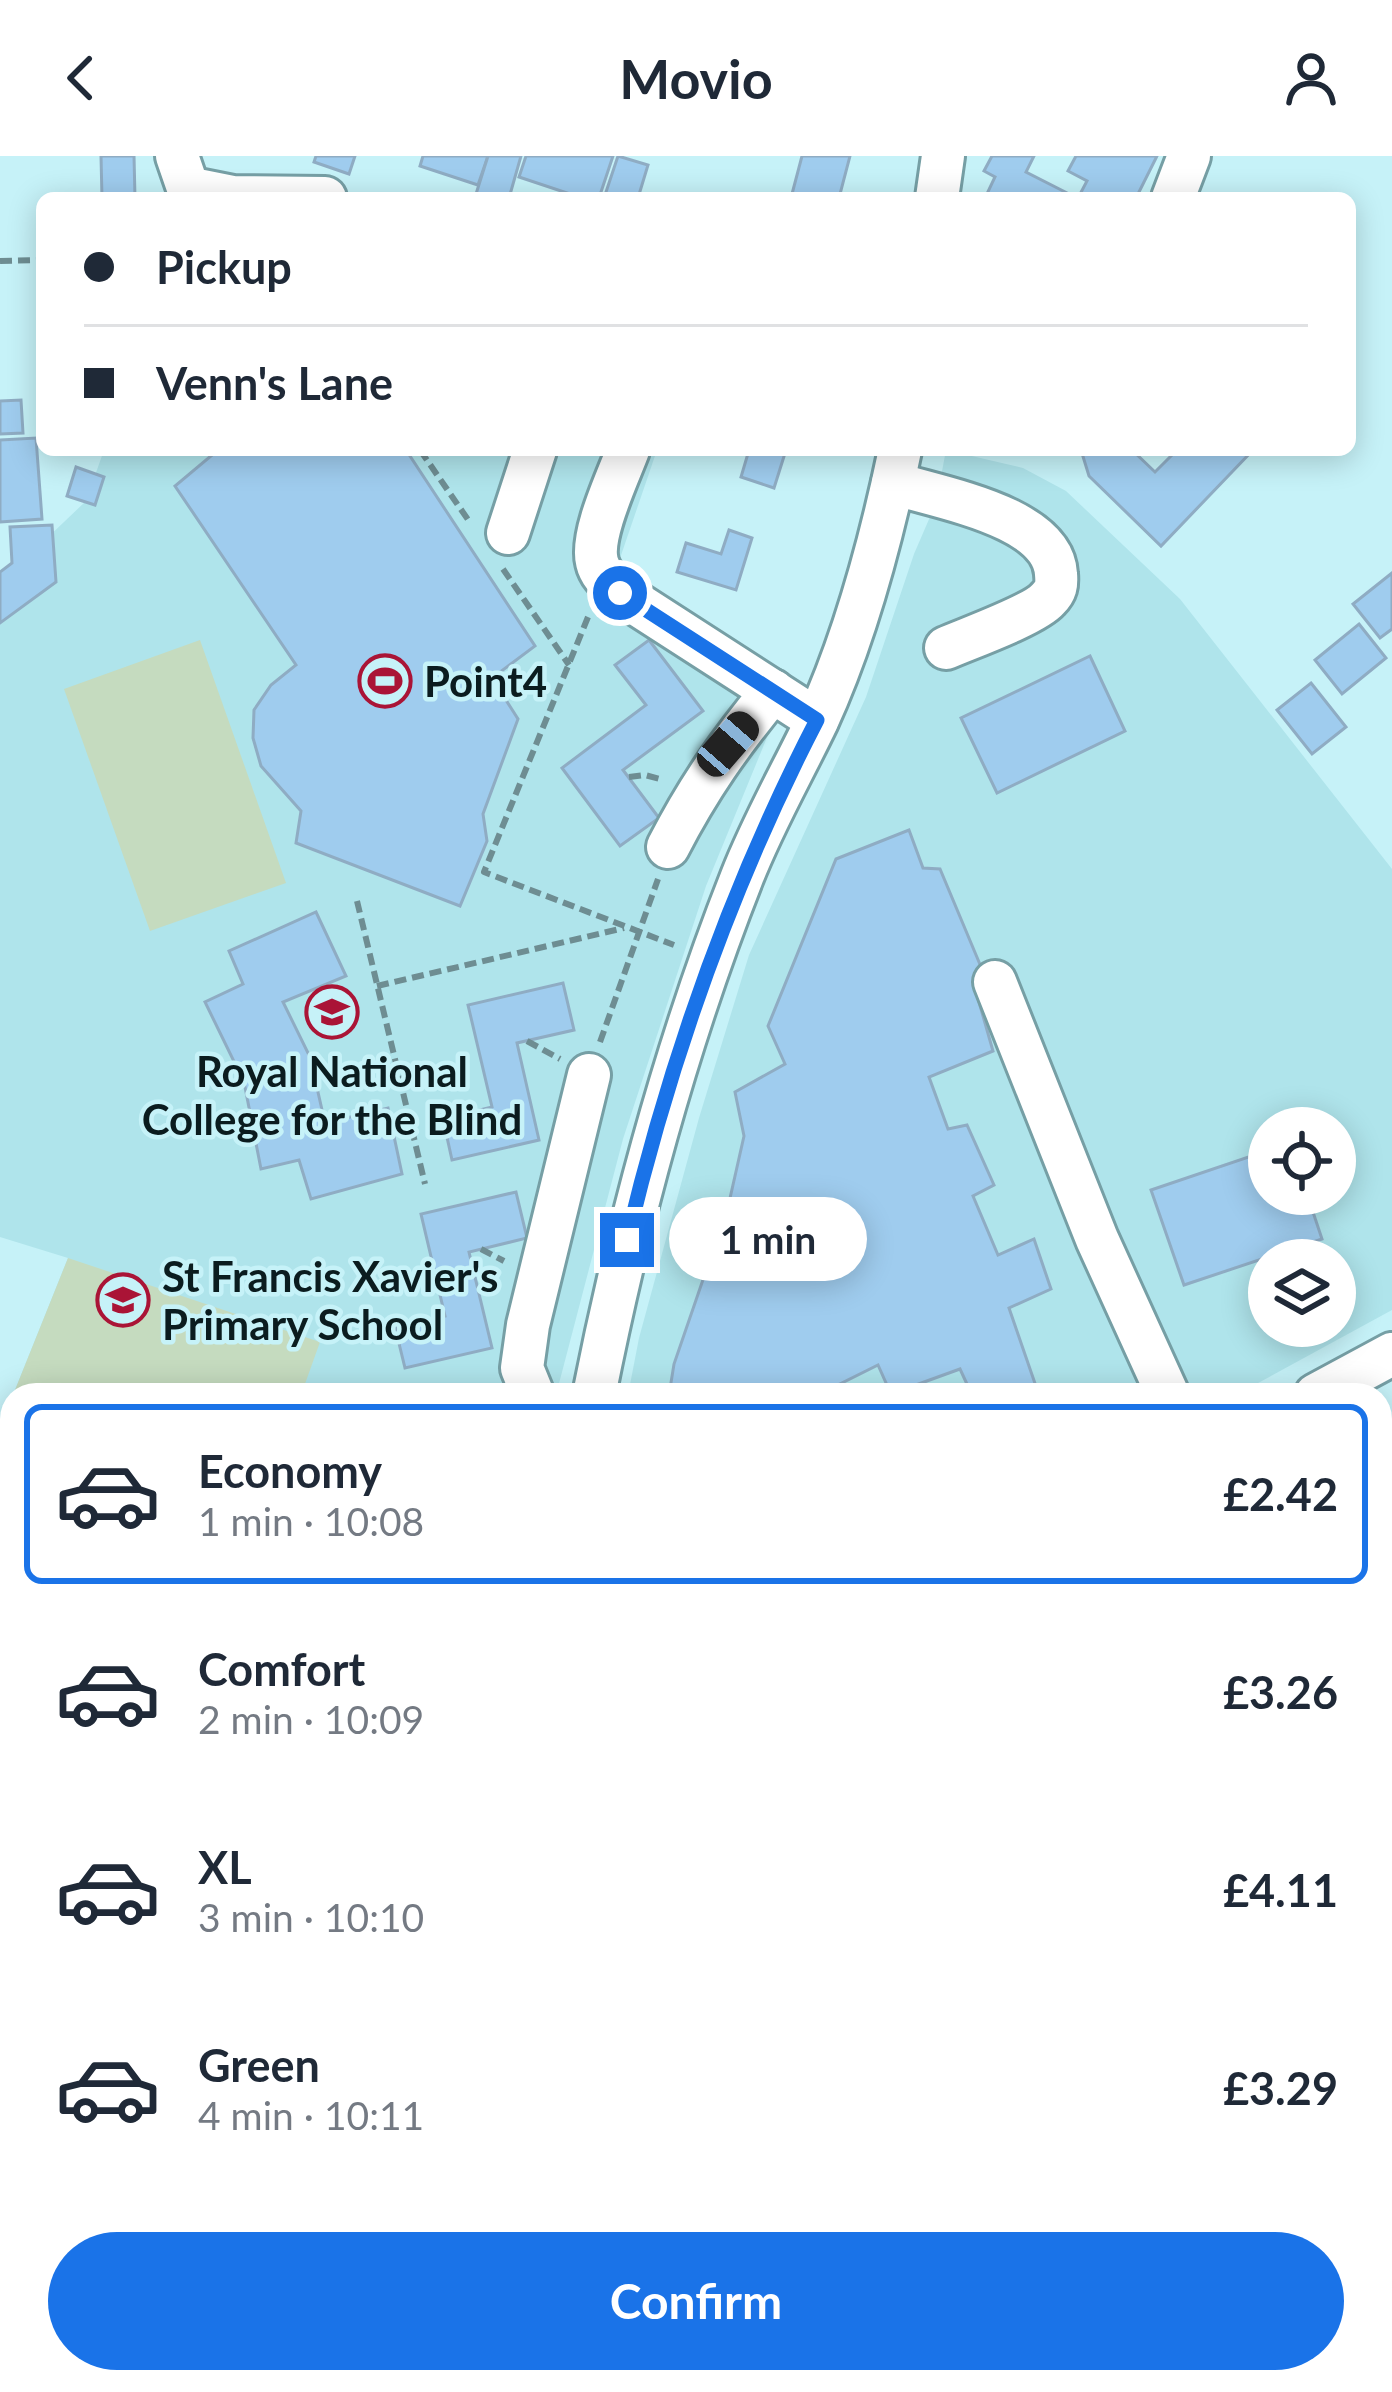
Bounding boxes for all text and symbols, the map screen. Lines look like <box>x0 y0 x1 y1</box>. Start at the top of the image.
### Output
icon: back <box>48 45 114 111</box>
icon: person <box>1278 45 1344 111</box>
text: Movio <box>619 46 773 111</box>
text: Pickup <box>156 240 292 294</box>
text: Venn's Lane <box>156 356 393 410</box>
route start <box>593 566 647 620</box>
sports icon: Point4 <box>357 653 413 709</box>
place label: Point4 <box>424 656 547 706</box>
car <box>691 705 765 783</box>
school or university icon: Royal National College for the Blind <box>304 984 360 1040</box>
place label: Royal National College for the Blind <box>142 1046 522 1144</box>
map controls <box>1248 1107 1356 1347</box>
button: locate <box>1248 1107 1356 1215</box>
callout: 1 min <box>669 1198 867 1282</box>
route end <box>600 1213 654 1267</box>
text: 1 min <box>720 1216 816 1262</box>
button: layers <box>1248 1239 1356 1347</box>
place label: St Francis Xavier's Primary School <box>162 1251 498 1349</box>
school or university icon: St Francis Xavier's Primary School <box>95 1272 151 1328</box>
icon: car <box>54 1440 162 1548</box>
text: Economy <box>198 1444 382 1498</box>
text: £2.42 <box>1223 1467 1338 1521</box>
text: 1 min · 10:08 <box>198 1498 424 1544</box>
icon: car <box>54 1638 162 1746</box>
text: Comfort <box>198 1642 365 1696</box>
text: £3.26 <box>1223 1665 1338 1719</box>
text: 2 min · 10:09 <box>198 1696 424 1742</box>
icon: car <box>54 1836 162 1944</box>
text: XL <box>198 1840 252 1894</box>
text: £4.11 <box>1223 1863 1338 1917</box>
text: 3 min · 10:10 <box>198 1894 424 1940</box>
icon: car <box>54 2034 162 2142</box>
text: Green <box>198 2038 320 2092</box>
text: £3.29 <box>1223 2061 1338 2115</box>
text: 4 min · 10:11 <box>198 2092 424 2138</box>
button: Confirm <box>48 2232 1344 2370</box>

